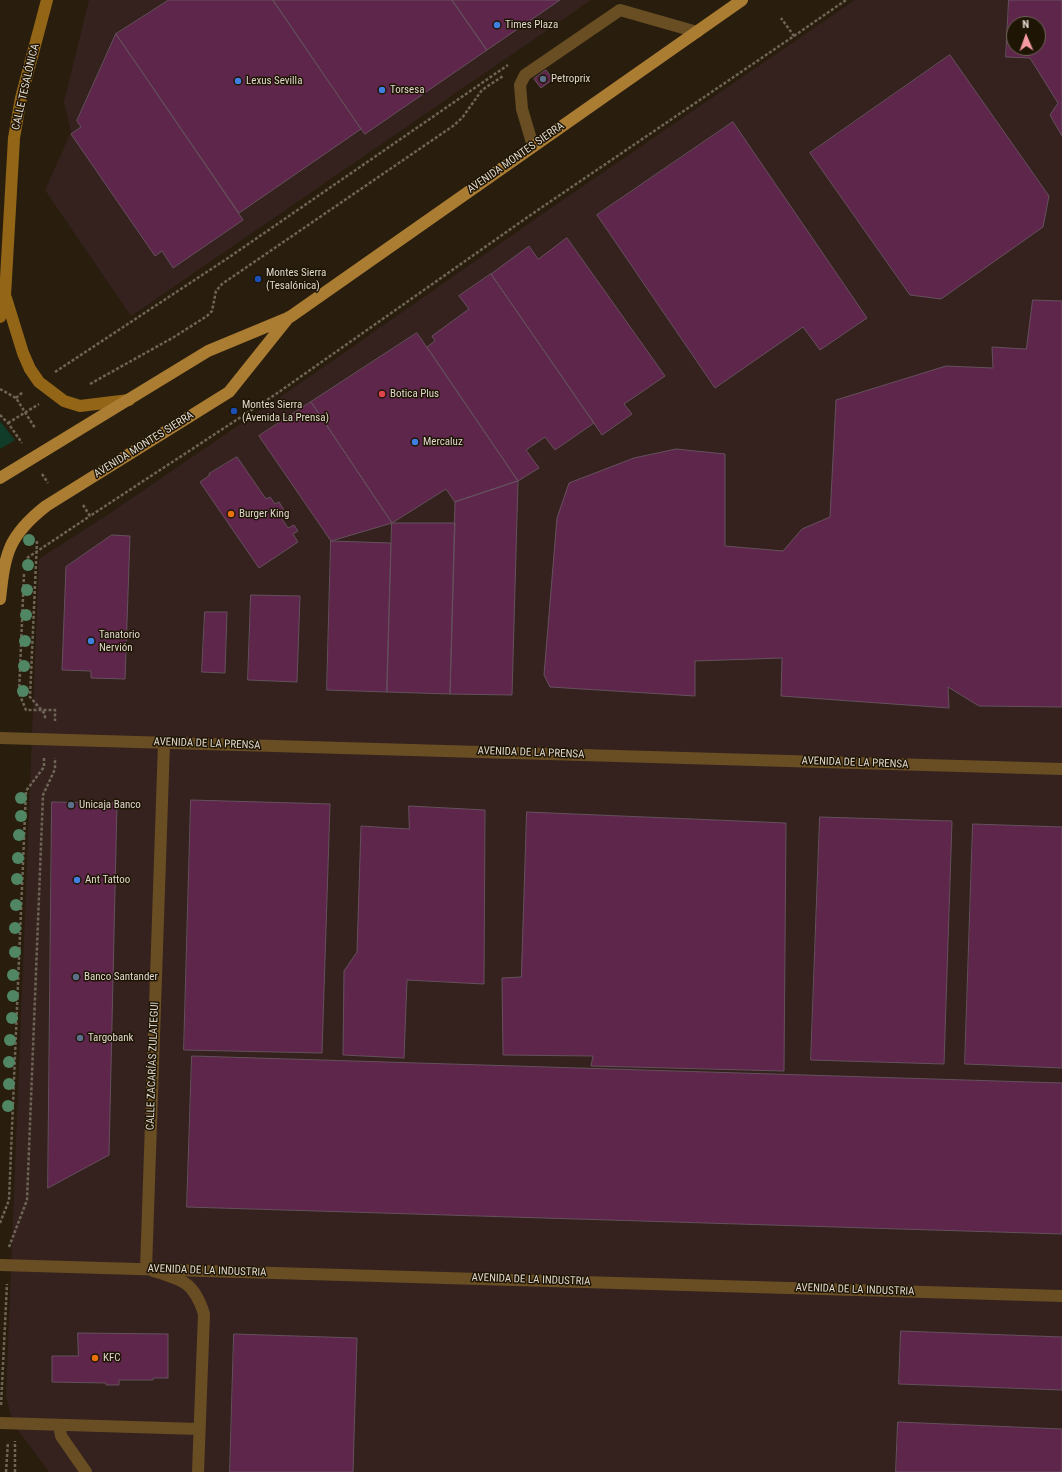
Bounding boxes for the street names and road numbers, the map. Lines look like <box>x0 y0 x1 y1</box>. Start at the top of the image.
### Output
street label: CALLE TESALÓNICA <box>10 43 42 131</box>
street label: AVENIDA MONTES SIERRA <box>465 120 567 196</box>
street label: AVENIDA MONTES SIERRA <box>92 409 196 481</box>
street label: AVENIDA DE LA PRENSA <box>153 736 261 752</box>
street label: AVENIDA DE LA PRENSA <box>477 745 585 761</box>
street label: AVENIDA DE LA PRENSA <box>801 755 909 771</box>
street label: CALLE ZACARÍAS ZULATEGUI <box>144 1002 162 1130</box>
street label: AVENIDA DE LA INDUSTRIA <box>147 1262 267 1280</box>
street label: AVENIDA DE LA INDUSTRIA <box>471 1271 591 1289</box>
street label: AVENIDA DE LA INDUSTRIA <box>795 1281 915 1299</box>

